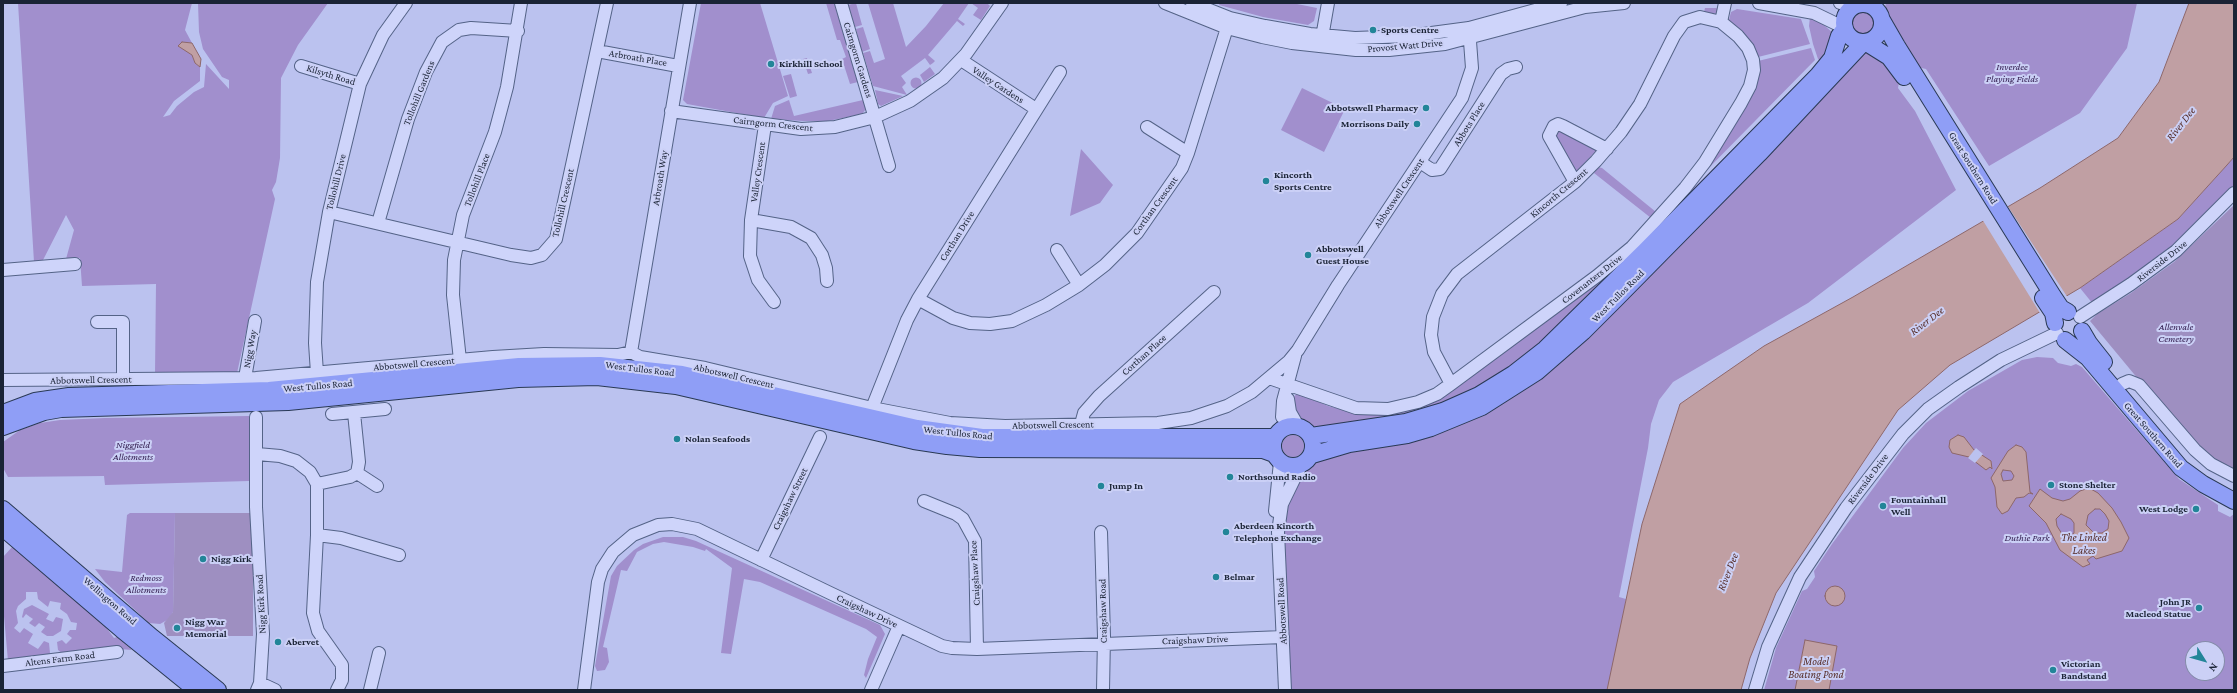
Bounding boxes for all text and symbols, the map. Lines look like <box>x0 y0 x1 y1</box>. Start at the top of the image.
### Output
street label: Cairngorm Gardens <box>841 21 875 99</box>
place label: Sports Centre <box>1381 24 1439 36</box>
marker: Sports Centre <box>1368 25 1378 35</box>
street label: Provost Watt Drive <box>1367 37 1443 55</box>
street label: Arbroath Place <box>608 47 668 69</box>
place label: Kirkhill School <box>779 58 842 70</box>
street label: Tollohill Gardens <box>401 59 437 127</box>
marker: Kirkhill School <box>766 59 776 69</box>
park label: Inverdee Playing Fields <box>1986 61 2038 84</box>
street label: Kilsyth Road <box>305 62 357 88</box>
street label: Valley Gardens <box>970 64 1026 106</box>
street label: Abbots Place <box>1450 99 1488 149</box>
place label: Abbotswell Pharmacy <box>1325 102 1418 114</box>
marker: Abbotswell Pharmacy <box>1421 103 1431 113</box>
water label: River Dee <box>2164 104 2198 144</box>
street label: Cairngorm Crescent <box>733 114 813 134</box>
place label: Morrisons Daily <box>1341 118 1409 130</box>
marker: Morrisons Daily <box>1412 119 1422 129</box>
street label: Great Southern Road <box>1946 130 2000 206</box>
street label: Valley Crescent <box>748 141 768 203</box>
street label: Arbroath Way <box>650 150 670 206</box>
street label: Tollohill Place <box>461 152 493 208</box>
street label: Tollohill Drive <box>323 153 349 211</box>
street label: Abbotswell Crescent <box>1371 156 1427 230</box>
street label: Kincorth Crescent <box>1528 165 1590 221</box>
street label: Tollohill Crescent <box>549 168 577 238</box>
place label: Kincorth Sports Centre <box>1274 169 1332 192</box>
street label: Corthan Crescent <box>1130 174 1180 238</box>
marker: Kincorth Sports Centre <box>1261 176 1271 186</box>
street label: Corthan Drive <box>937 209 977 263</box>
street label: Riverside Drive <box>2135 238 2189 284</box>
place label: Abbotswell Guest House <box>1316 243 1369 266</box>
marker: Abbotswell Guest House <box>1303 250 1313 260</box>
street label: Covenanters Drive <box>1559 252 1625 306</box>
street label: West Tullos Road <box>1589 267 1647 325</box>
water label: River Dee <box>1907 304 1947 338</box>
park label: Allenvale Cemetery <box>2158 321 2194 344</box>
street label: Nigg Way <box>241 329 259 369</box>
street label: Corthan Place <box>1119 332 1169 378</box>
street label: Abbotswell Crescent <box>373 354 455 374</box>
street label: West Tullos Road <box>605 359 675 379</box>
street label: Abbotswell Crescent <box>693 361 775 391</box>
street label: Abbotswell Crescent <box>50 373 132 387</box>
street label: West Tullos Road <box>283 377 353 395</box>
street label: Great Southern Road <box>2121 400 2185 470</box>
street label: Abbotswell Crescent <box>1012 418 1094 432</box>
street label: West Tullos Road <box>923 423 993 443</box>
place label: Nolan Seafoods <box>685 433 750 445</box>
marker: Nolan Seafoods <box>672 434 682 444</box>
park label: Niggfield Allotments <box>113 439 153 462</box>
street label: Riverside Drive <box>1845 451 1891 507</box>
street label: Craigshaw Street <box>770 466 810 532</box>
place label: Northsound Radio <box>1238 471 1316 483</box>
marker: Northsound Radio <box>1225 472 1235 482</box>
place label: Stone Shelter <box>2059 479 2115 491</box>
place label: Jump In <box>1109 480 1143 492</box>
marker: Stone Shelter <box>2046 480 2056 490</box>
marker: Jump In <box>1096 481 1106 491</box>
place label: Fountainhall Well <box>1891 494 1946 518</box>
marker: Fountainhall Well <box>1878 501 1888 511</box>
place label: West Lodge <box>2139 503 2188 515</box>
marker: West Lodge <box>2191 504 2201 514</box>
place label: Aberdeen Kincorth Telephone Exchange <box>1234 520 1321 544</box>
marker: Aberdeen Kincorth Telephone Exchange <box>1221 527 1231 537</box>
water label: The Linked Lakes <box>2061 531 2107 557</box>
park label: Duthie Park <box>2004 532 2050 544</box>
street label: Craigshaw Place <box>967 540 983 606</box>
water label: River Dee <box>1715 551 1741 593</box>
place label: Nigg Kirk <box>211 553 251 565</box>
marker: Nigg Kirk <box>198 554 208 564</box>
place label: Belmar <box>1224 571 1255 583</box>
park label: Redmoss Allotments <box>126 572 166 596</box>
marker: Belmar <box>1211 572 1221 582</box>
street label: Nigg Kirk Road <box>253 574 269 634</box>
street label: Wellington Road <box>81 575 139 627</box>
street label: Abbotswell Road <box>1274 577 1290 645</box>
street label: Craigshaw Road <box>1096 579 1110 643</box>
street label: Craigshaw Drive <box>834 592 900 630</box>
place label: John JR Macleod Statue <box>2125 596 2191 620</box>
marker: John JR Macleod Statue <box>2194 603 2204 613</box>
place label: Nigg War Memorial <box>185 616 227 640</box>
marker: Nigg War Memorial <box>172 623 182 633</box>
street label: Craigshaw Drive <box>1162 633 1228 647</box>
place label: Abervet <box>286 636 319 648</box>
marker: Abervet <box>273 637 283 647</box>
north arrow <box>2185 641 2225 681</box>
street label: Altens Farm Road <box>24 649 96 669</box>
water label: Model Boating Pond <box>1788 655 1844 681</box>
place label: Victorian Bandstand <box>2061 658 2107 682</box>
text: N <box>2207 661 2221 674</box>
marker: Victorian Bandstand <box>2048 665 2058 675</box>

